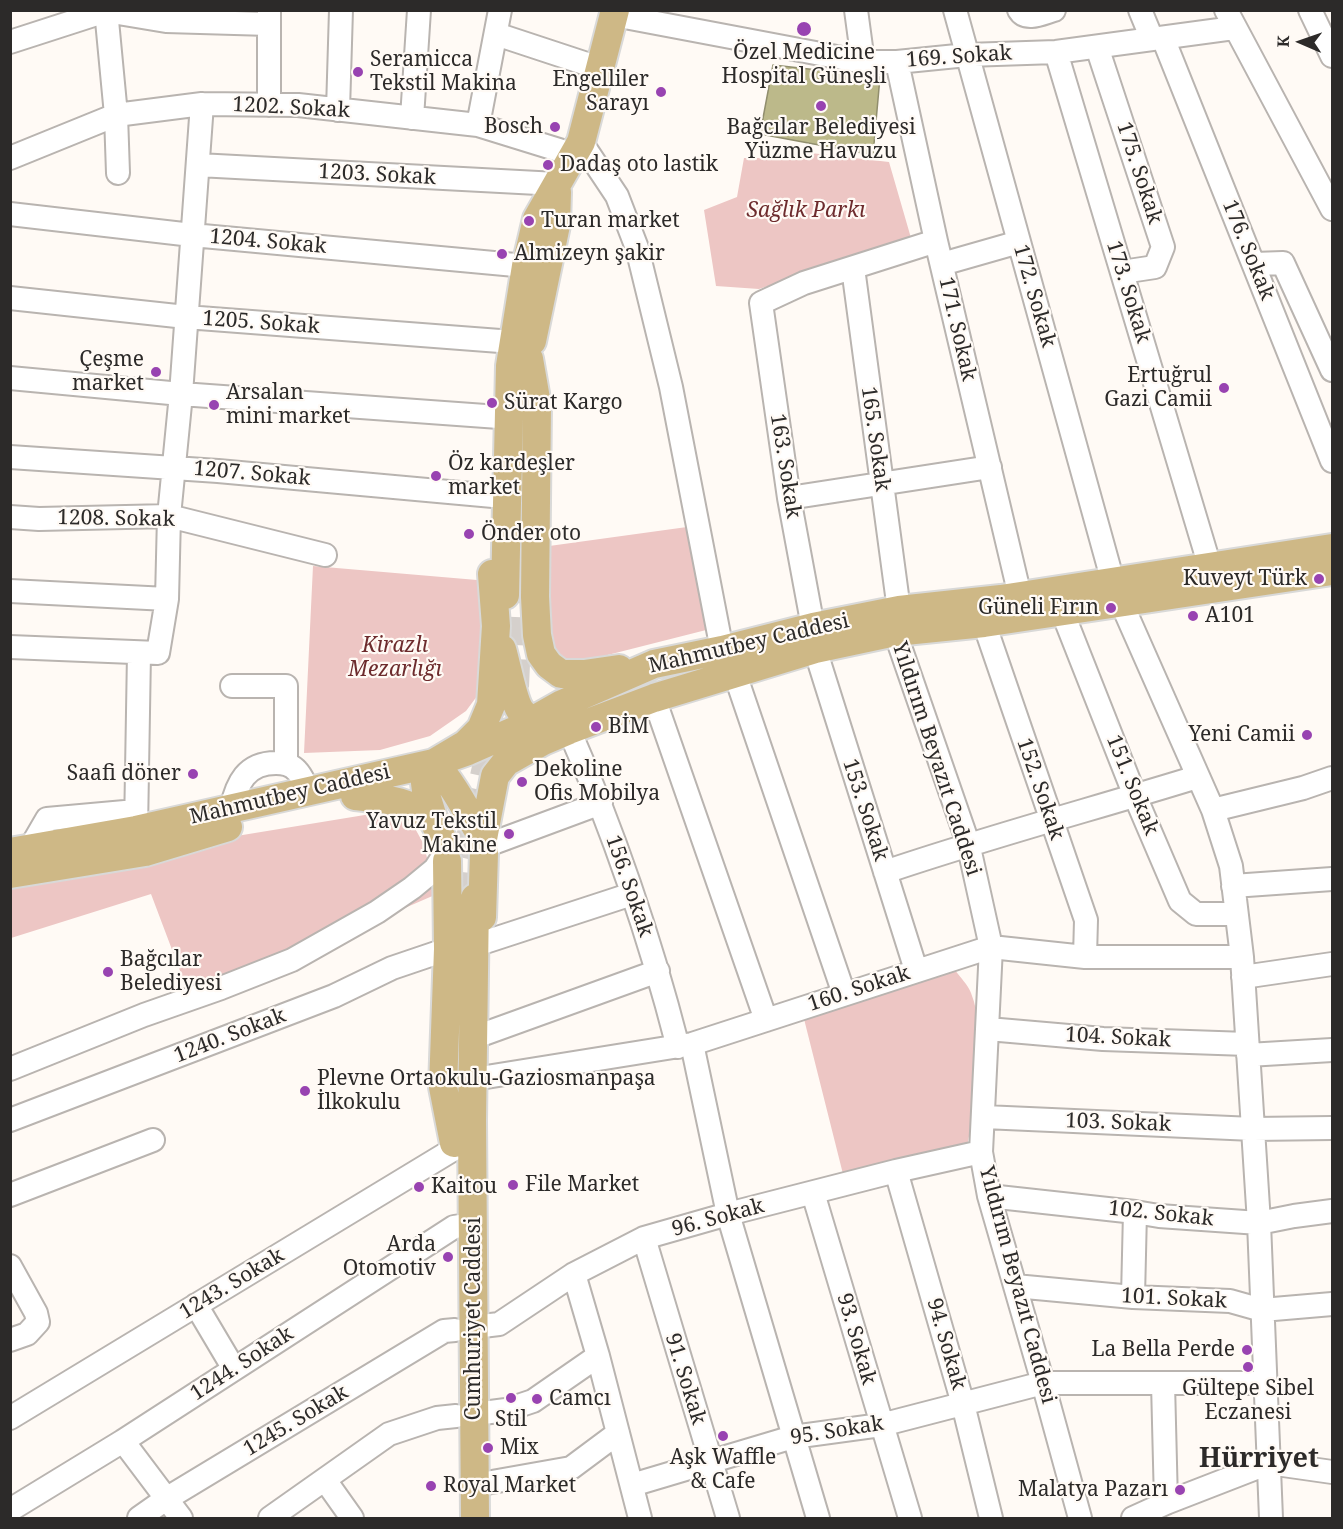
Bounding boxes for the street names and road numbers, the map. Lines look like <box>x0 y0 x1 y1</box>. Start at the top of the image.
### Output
street label: 169. Sokak <box>905 41 1013 73</box>
street label: 1202. Sokak <box>232 92 350 124</box>
street label: 175. Sokak <box>1111 119 1167 227</box>
street label: 1203. Sokak <box>318 159 436 191</box>
street label: 176. Sokak <box>1216 196 1280 304</box>
street label: 1204. Sokak <box>208 224 328 260</box>
street label: 173. Sokak <box>1100 238 1156 346</box>
street label: 172. Sokak <box>1007 242 1061 350</box>
street label: 171. Sokak <box>933 275 981 383</box>
street label: 1205. Sokak <box>201 306 321 340</box>
street label: 165. Sokak <box>855 385 895 493</box>
street label: 163. Sokak <box>764 412 806 520</box>
street label: 1207. Sokak <box>192 456 312 492</box>
street label: 1208. Sokak <box>57 505 175 533</box>
street label: Mahmutbey Caddesi <box>646 609 852 679</box>
street label: Yıldırım Beyazıt Caddesi <box>886 639 986 879</box>
street label: 151. Sokak <box>1100 731 1164 839</box>
street label: 152. Sokak <box>1011 735 1069 843</box>
street label: 153. Sokak <box>837 756 893 864</box>
street label: Mahmutbey Caddesi <box>187 760 393 830</box>
street label: 156. Sokak <box>600 832 658 940</box>
street label: 160. Sokak <box>805 961 913 1017</box>
street label: 1240. Sokak <box>171 1003 289 1069</box>
street label: 104. Sokak <box>1064 1023 1172 1053</box>
street label: 103. Sokak <box>1065 1109 1171 1137</box>
street label: Yıldırım Beyazıt Caddesi <box>973 1164 1061 1406</box>
street label: 96. Sokak <box>669 1194 767 1242</box>
street label: 102. Sokak <box>1107 1196 1215 1232</box>
street label: Cumhuriyet Caddesi <box>461 1217 487 1421</box>
street label: 1243. Sokak <box>175 1243 289 1325</box>
street label: 101. Sokak <box>1120 1284 1228 1314</box>
street label: 93. Sokak <box>831 1290 881 1388</box>
street label: 94. Sokak <box>921 1295 971 1393</box>
street label: 1244. Sokak <box>186 1321 298 1407</box>
street label: 91. Sokak <box>659 1330 711 1428</box>
street label: 1245. Sokak <box>239 1380 353 1462</box>
street label: 95. Sokak <box>789 1411 885 1451</box>

